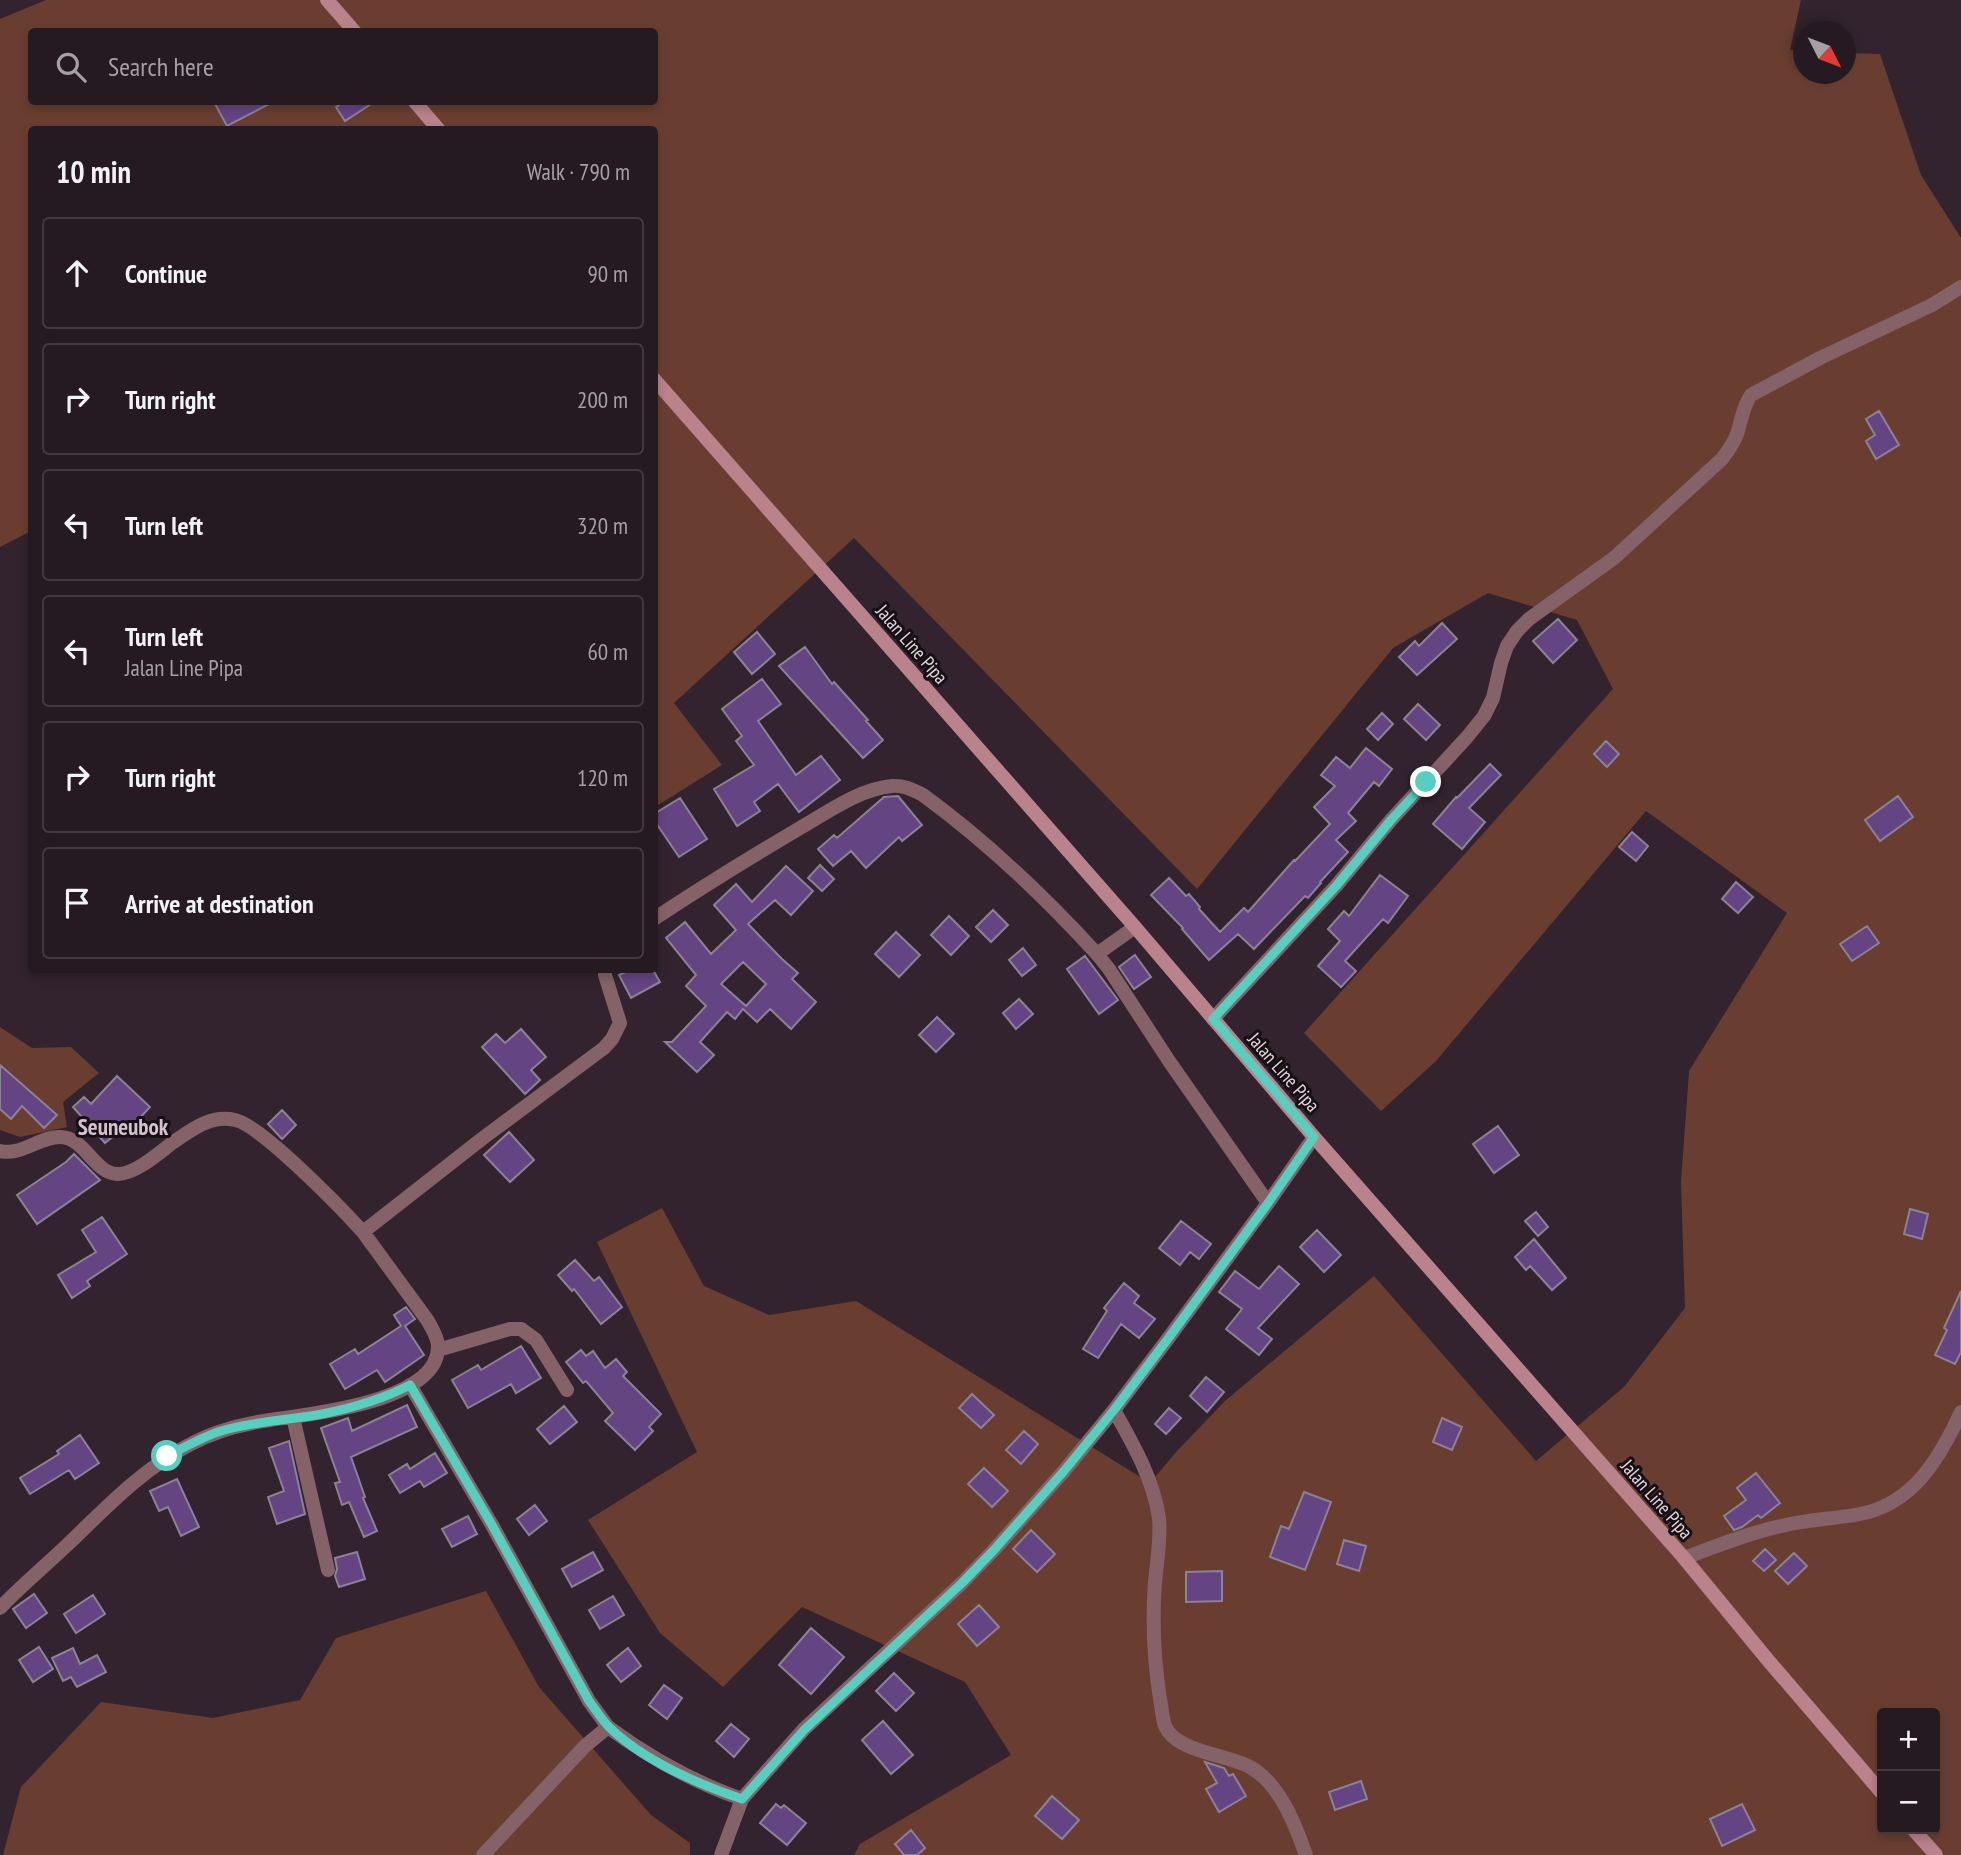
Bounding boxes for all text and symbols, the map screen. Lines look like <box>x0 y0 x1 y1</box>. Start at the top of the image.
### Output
north arrow <box>1793 21 1856 84</box>
search box <box>28 28 658 105</box>
icon: search <box>52 48 90 86</box>
text: Search here <box>108 50 214 83</box>
text: 10 min <box>56 152 131 191</box>
text: Walk · 790 m <box>527 157 630 186</box>
icon: ahead <box>58 254 96 292</box>
text: Continue <box>125 257 207 290</box>
text: 90 m <box>587 259 628 288</box>
icon: right <box>58 380 96 418</box>
text: Turn right <box>125 383 216 416</box>
text: 200 m <box>577 385 628 414</box>
icon: left <box>58 506 96 544</box>
text: Turn left <box>125 509 203 542</box>
text: 320 m <box>577 511 628 540</box>
street label: Jalan Line Pipa <box>870 599 953 689</box>
text: Turn left <box>125 620 203 653</box>
icon: left <box>58 632 96 670</box>
text: 60 m <box>587 637 628 666</box>
text: Jalan Line Pipa <box>125 653 243 682</box>
icon: right <box>58 758 96 796</box>
text: Turn right <box>125 761 216 794</box>
text: 120 m <box>577 763 628 792</box>
route end <box>1410 766 1441 797</box>
icon: arrive <box>58 884 96 922</box>
text: Arrive at destination <box>125 887 314 920</box>
street label: Jalan Line Pipa <box>1242 1027 1325 1117</box>
district label: Seuneubok <box>78 1112 169 1141</box>
route start <box>151 1440 182 1471</box>
street label: Jalan Line Pipa <box>1615 1454 1698 1544</box>
map controls <box>1877 1708 1940 1834</box>
button: + <box>1877 1708 1940 1771</box>
button: − <box>1877 1771 1940 1834</box>

